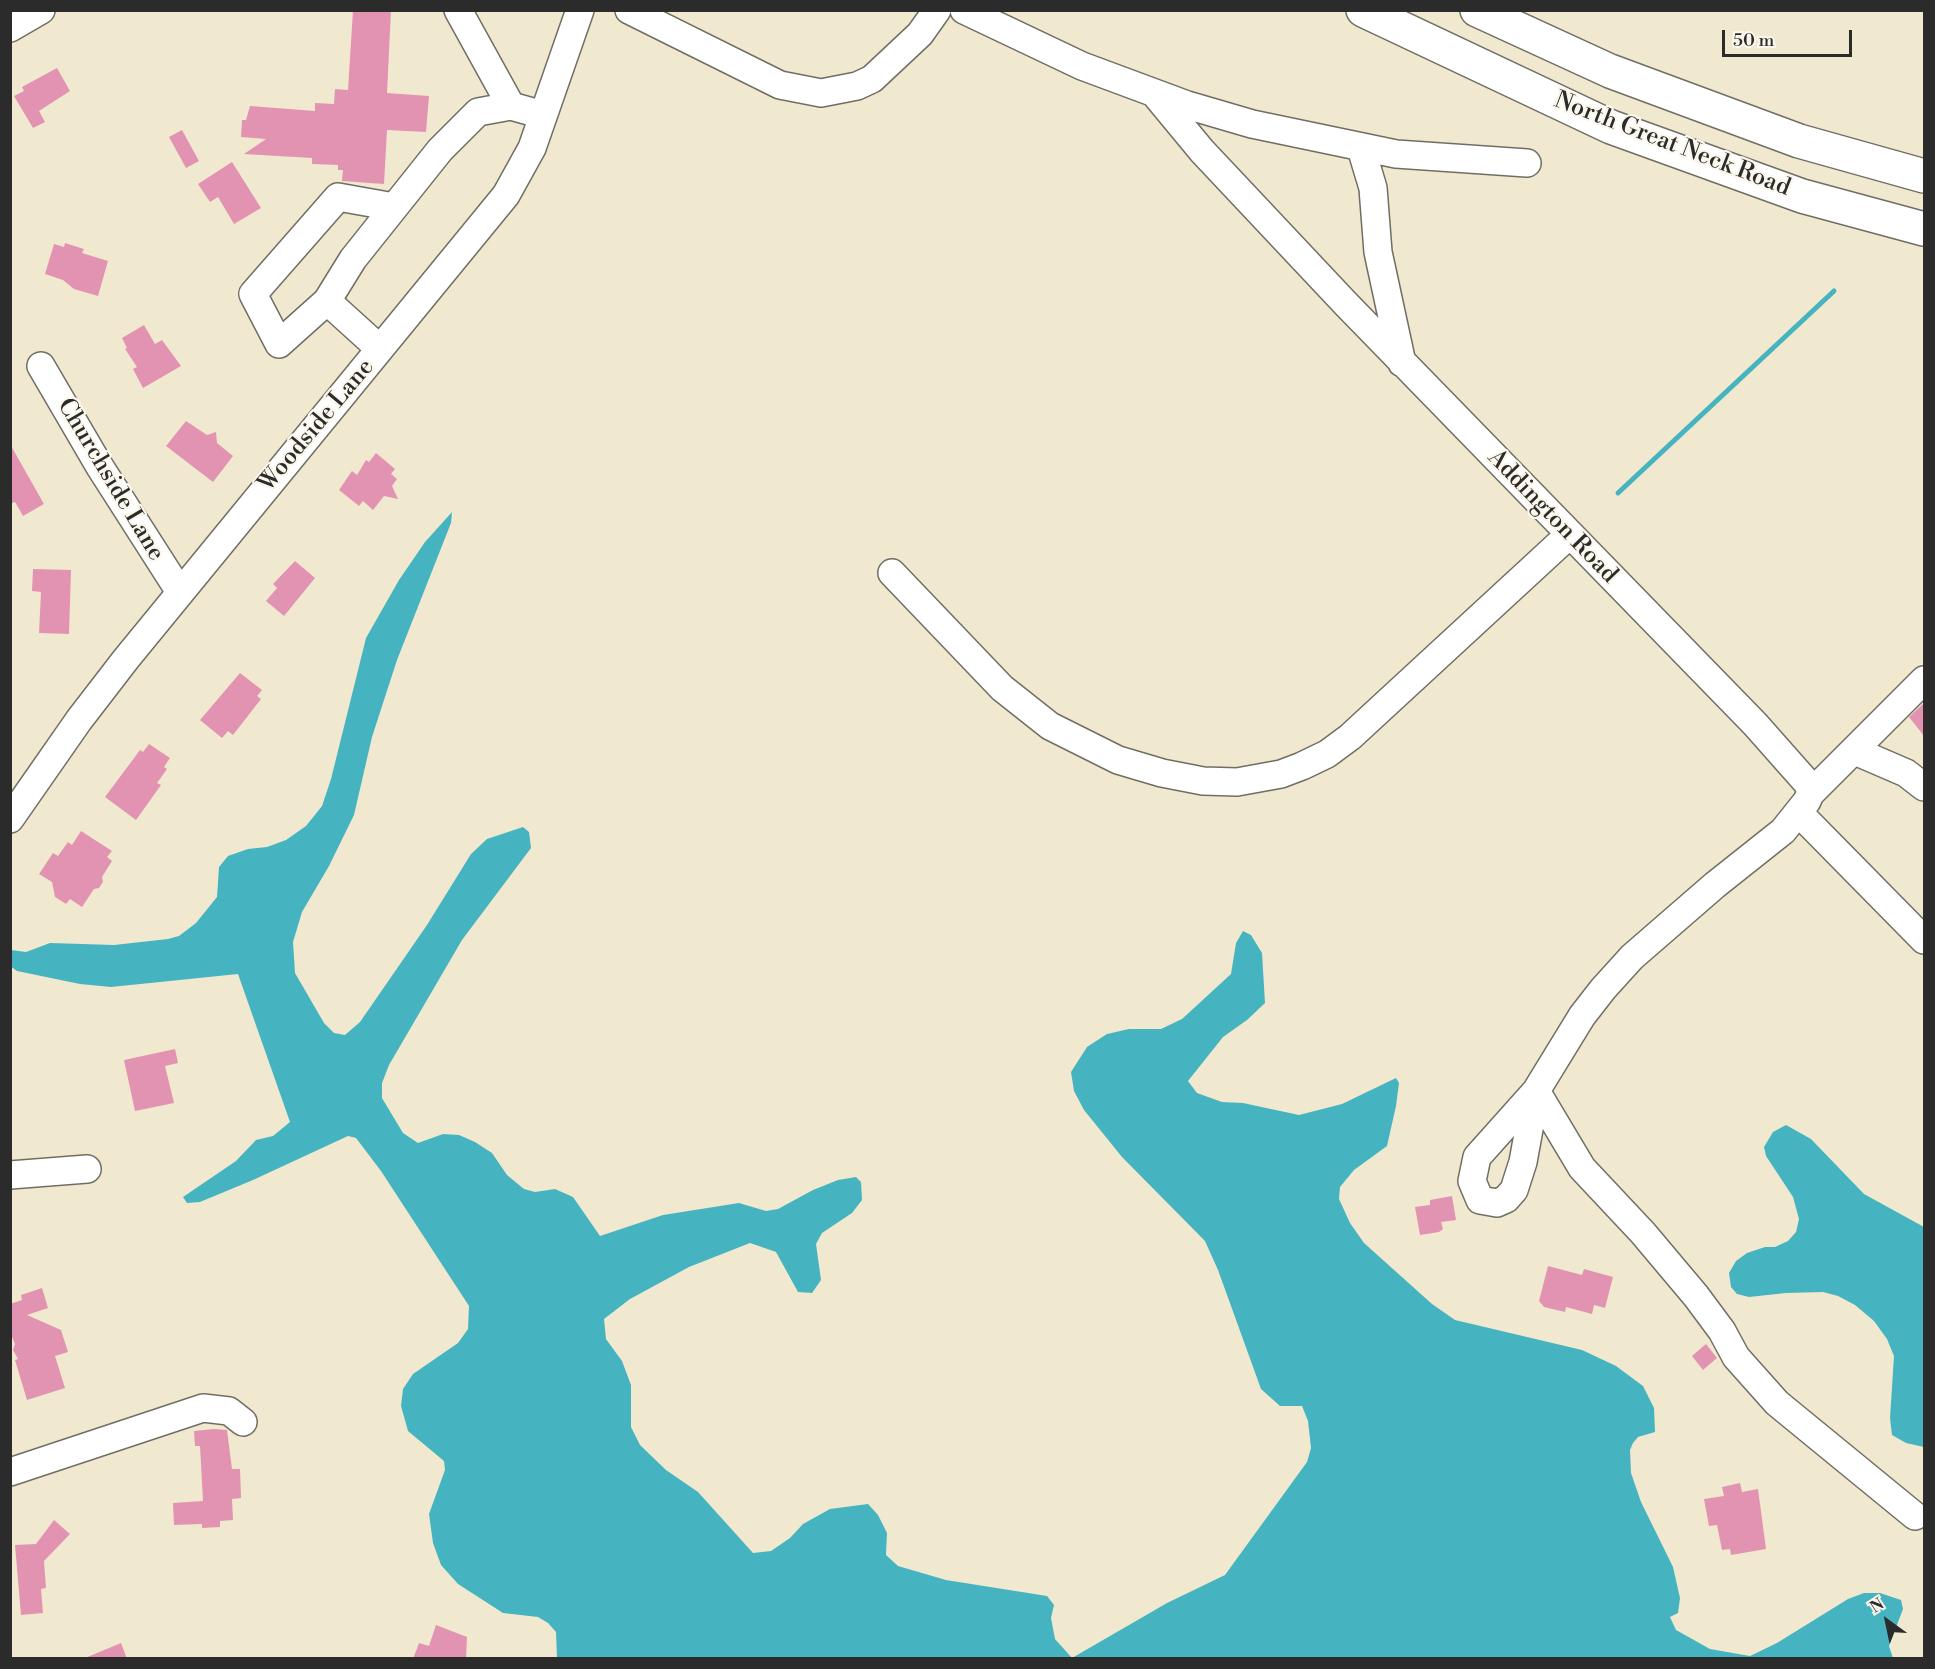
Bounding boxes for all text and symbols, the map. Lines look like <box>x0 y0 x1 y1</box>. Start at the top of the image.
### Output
scale bar <box>1725 18 1856 56</box>
text: 50 m <box>1733 29 1774 52</box>
street label: North Great Neck Road <box>1550 87 1794 203</box>
street label: Woodside Lane <box>253 354 381 498</box>
street label: Churchside Lane <box>50 394 170 566</box>
street label: Addington Road <box>1481 444 1623 590</box>
north arrow <box>1857 1591 1917 1651</box>
text: N <box>1866 1594 1888 1618</box>

